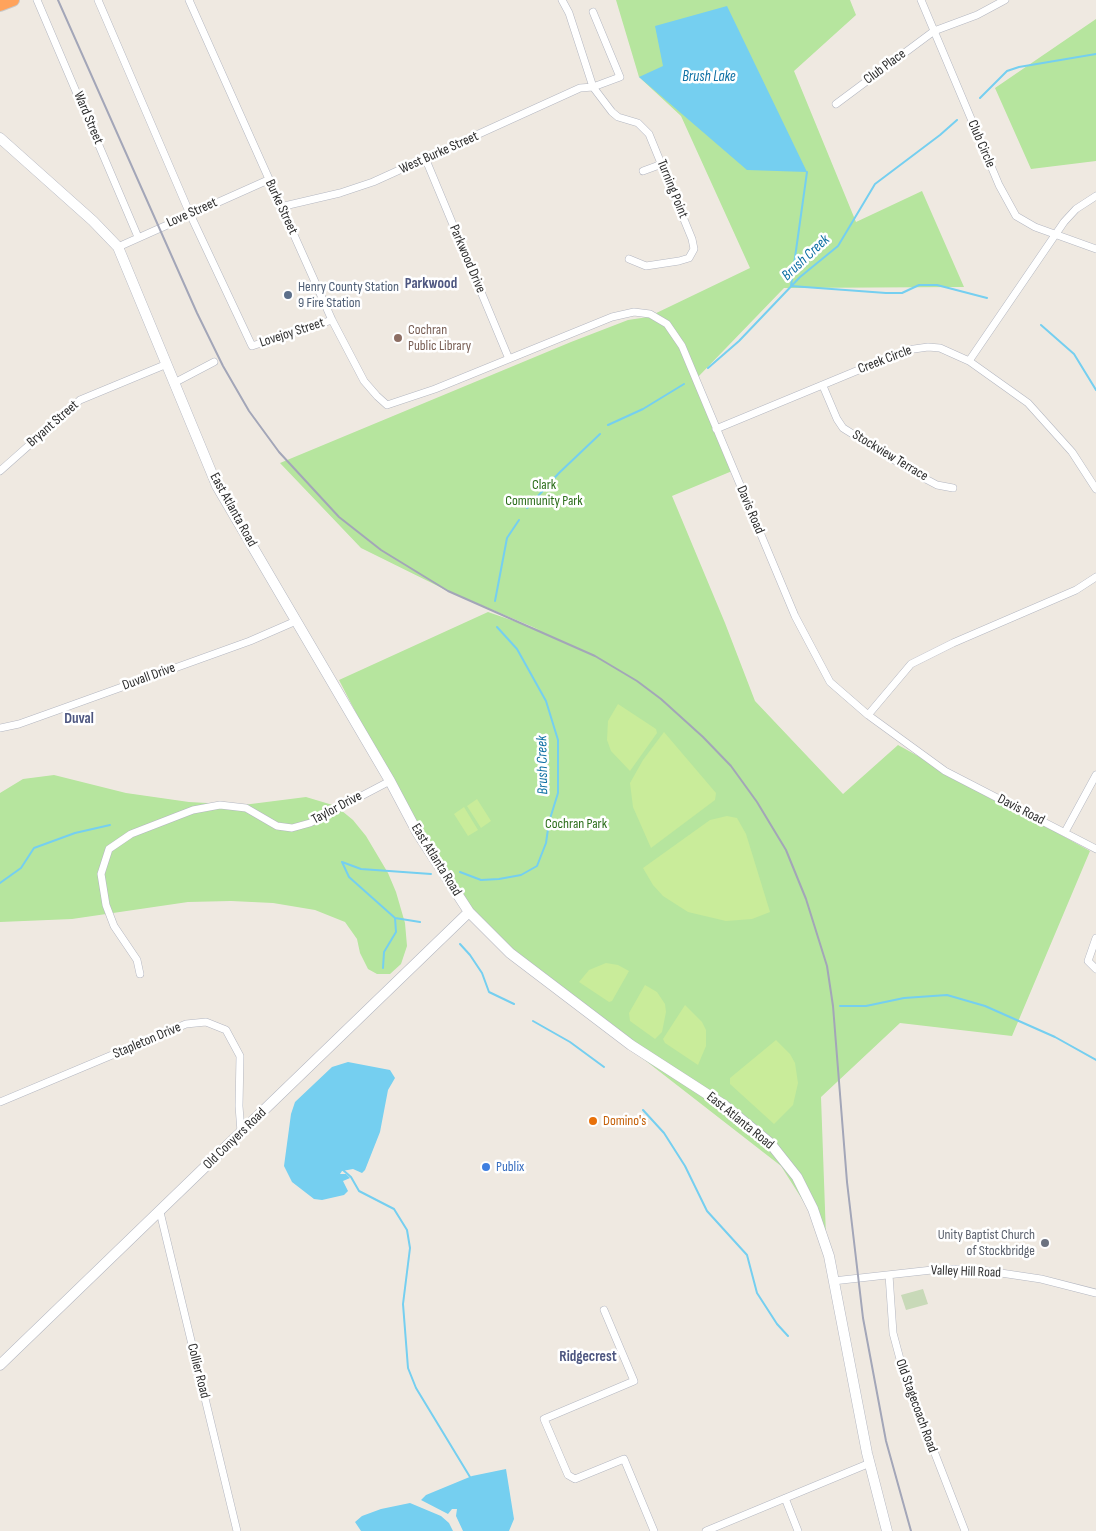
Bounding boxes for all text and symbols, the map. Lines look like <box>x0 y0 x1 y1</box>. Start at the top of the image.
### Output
street label: Club Place <box>861 46 909 88</box>
water label: Brush Lake <box>682 68 736 86</box>
street label: Ward Street <box>69 89 107 147</box>
street label: Club Circle <box>963 118 999 170</box>
street label: West Burke Street <box>397 128 481 178</box>
street label: Turning Point <box>653 157 691 221</box>
street label: Burke Street <box>261 177 301 237</box>
street label: Love Street <box>164 194 220 232</box>
street label: Parkwood Drive <box>445 222 489 296</box>
water label: Brush Creek <box>778 231 834 285</box>
district label: Parkwood <box>405 275 457 293</box>
place label: Henry County Station 9 Fire Station <box>298 279 399 312</box>
marker: Henry County Station 9 Fire Station <box>282 289 294 301</box>
street label: Lovejoy Street <box>258 315 326 351</box>
place label: Cochran Public Library <box>408 322 471 354</box>
marker: Cochran Public Library <box>392 332 404 344</box>
street label: Creek Circle <box>856 342 914 378</box>
street label: Bryant Street <box>24 397 82 451</box>
street label: Stockview Terrace <box>849 427 931 485</box>
street label: East Atlanta Road <box>206 470 260 550</box>
park label: Clark Community Park <box>505 477 583 510</box>
street label: Davis Road <box>732 483 768 537</box>
street label: Duvall Drive <box>120 660 178 694</box>
district label: Duval <box>64 710 94 728</box>
water label: Brush Creek <box>533 735 553 795</box>
street label: Taylor Drive <box>309 788 365 828</box>
street label: Davis Road <box>995 791 1047 829</box>
park label: Cochran Park <box>545 816 607 832</box>
street label: East Atlanta Road <box>407 821 465 899</box>
street label: Stapleton Drive <box>110 1019 184 1063</box>
street label: East Atlanta Road <box>703 1089 777 1153</box>
street label: Old Conyers Road <box>200 1105 270 1173</box>
place label: Domino's <box>603 1113 646 1129</box>
marker: Domino's <box>587 1115 599 1127</box>
place label: Publix <box>496 1159 524 1175</box>
marker: Publix <box>480 1161 492 1173</box>
place label: Unity Baptist Church of Stockbridge <box>938 1227 1035 1260</box>
marker: Unity Baptist Church of Stockbridge <box>1039 1237 1051 1249</box>
street label: Valley Hill Road <box>931 1262 1001 1282</box>
street label: Collier Road <box>183 1342 213 1400</box>
district label: Ridgecrest <box>559 1348 617 1366</box>
street label: Old Stagecoach Road <box>891 1357 941 1455</box>

